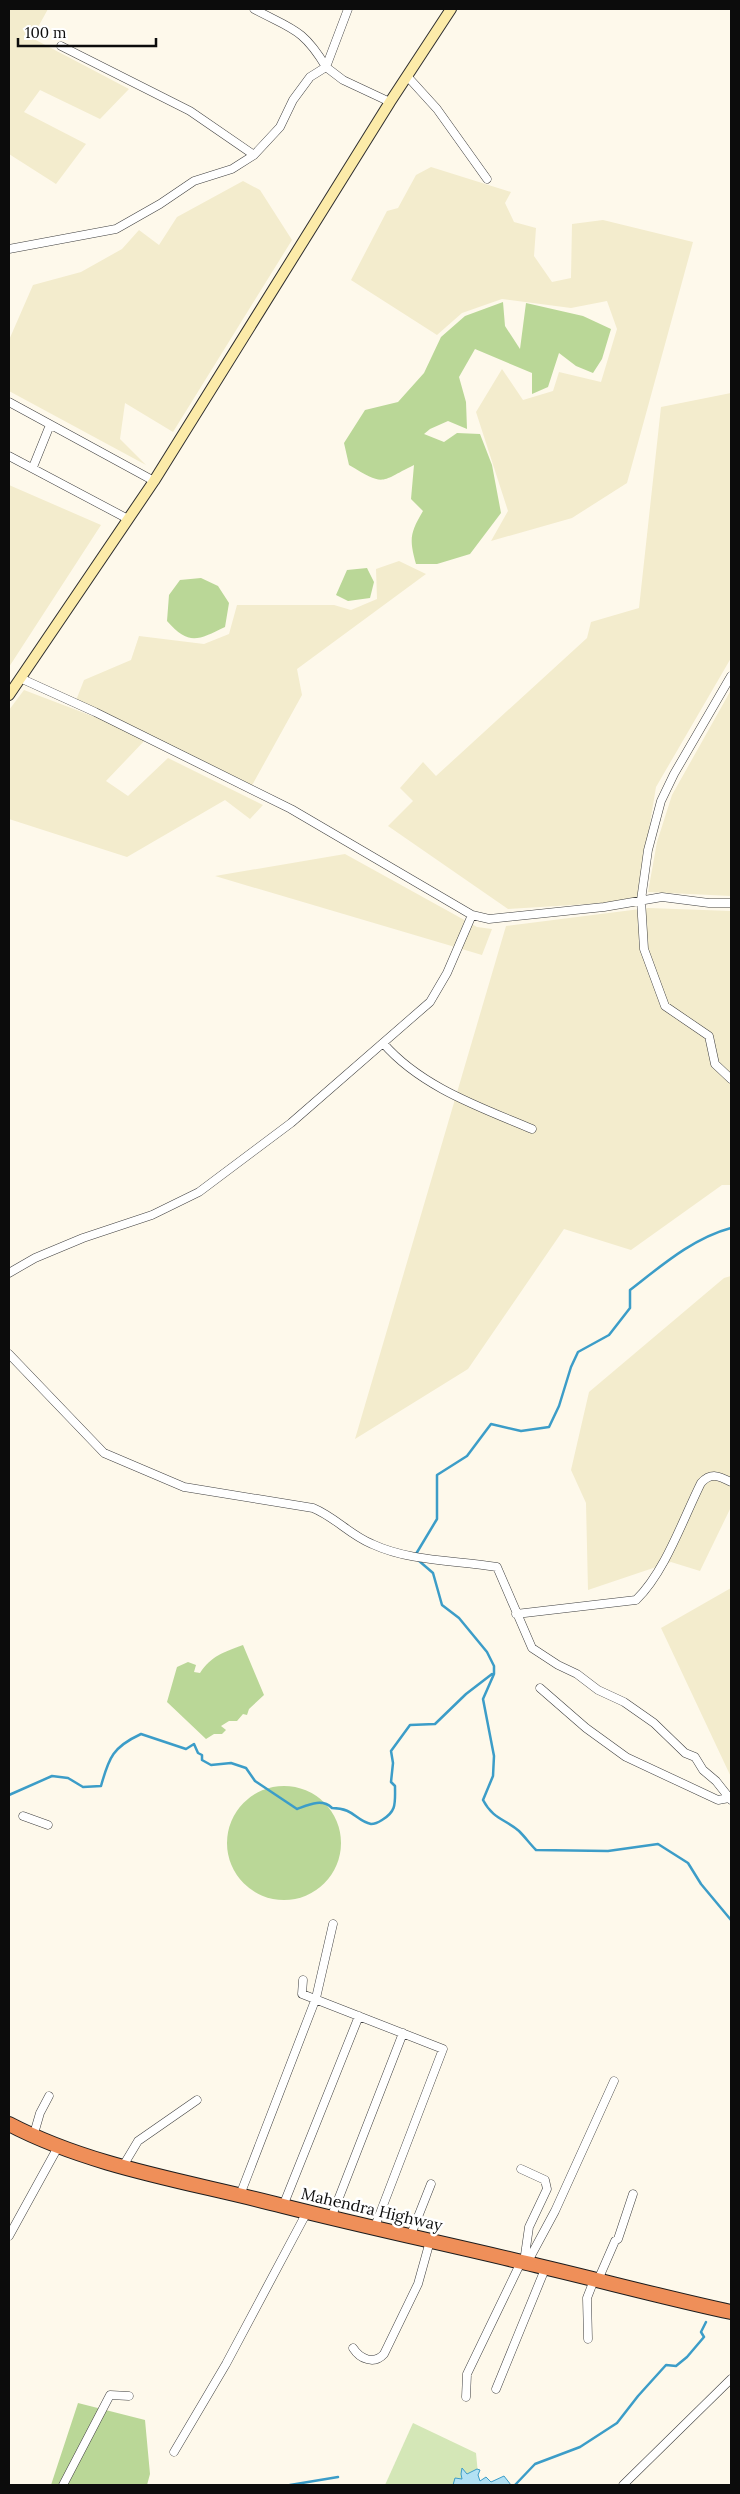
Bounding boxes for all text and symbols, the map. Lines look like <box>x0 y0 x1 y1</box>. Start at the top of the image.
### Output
scale bar <box>18 15 155 47</box>
text: 100 m <box>25 23 66 42</box>
street label: Mahendra Highway <box>299 2183 445 2235</box>

